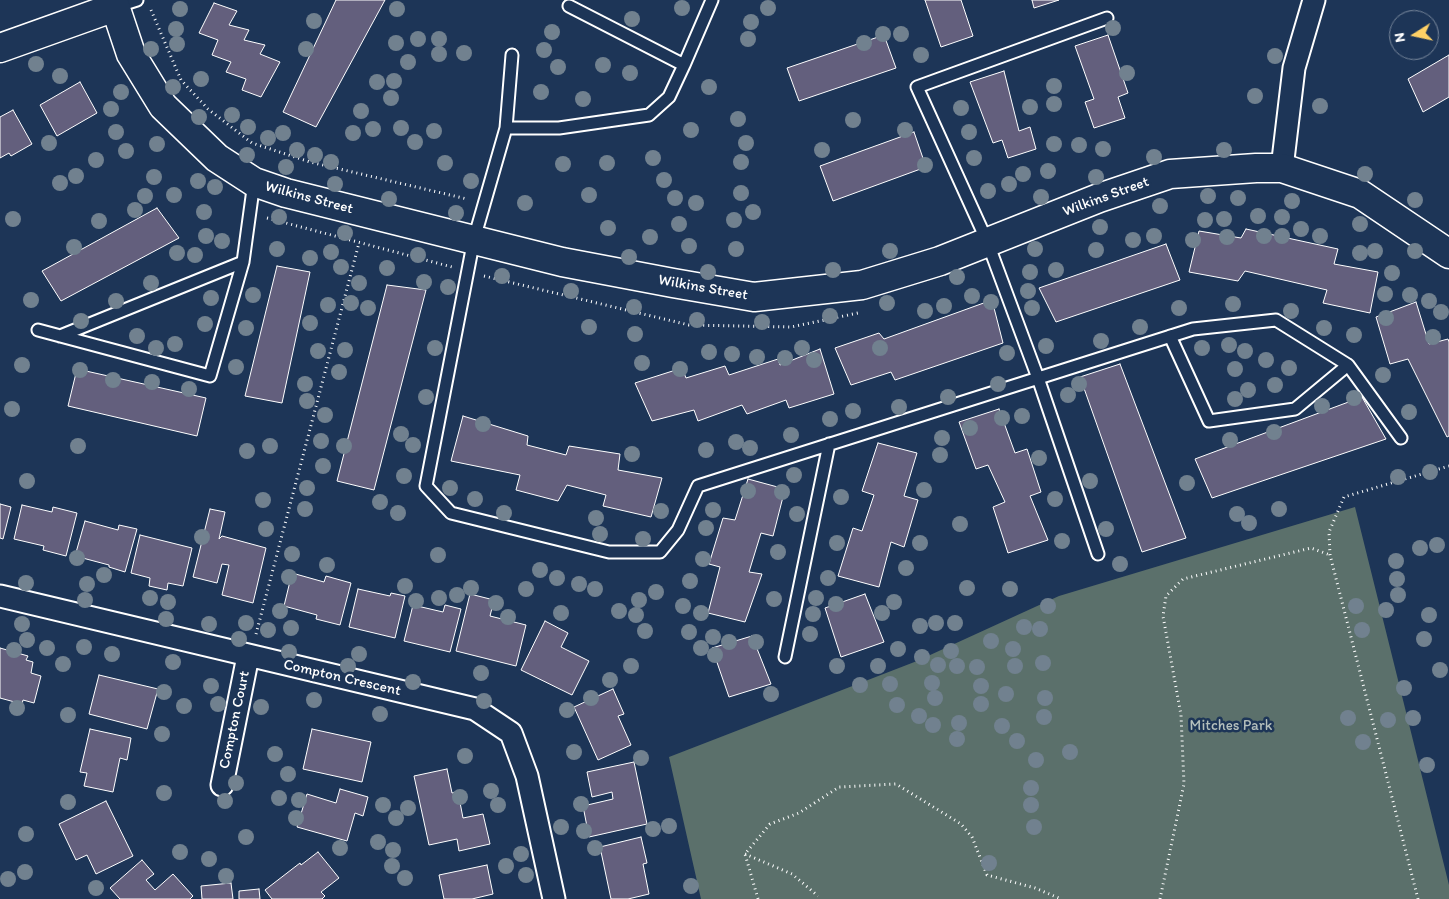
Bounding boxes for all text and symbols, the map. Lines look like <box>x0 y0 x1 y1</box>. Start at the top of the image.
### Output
north arrow <box>1389 10 1439 60</box>
text: N <box>1391 31 1409 44</box>
street label: Wilkins Street <box>1060 173 1152 221</box>
street label: Wilkins Street <box>263 178 355 218</box>
street label: Wilkins Street <box>657 271 749 305</box>
street label: Compton Crescent <box>282 656 402 700</box>
street label: Compton Court <box>216 669 254 771</box>
park label: Mitches Park <box>1190 717 1272 735</box>

